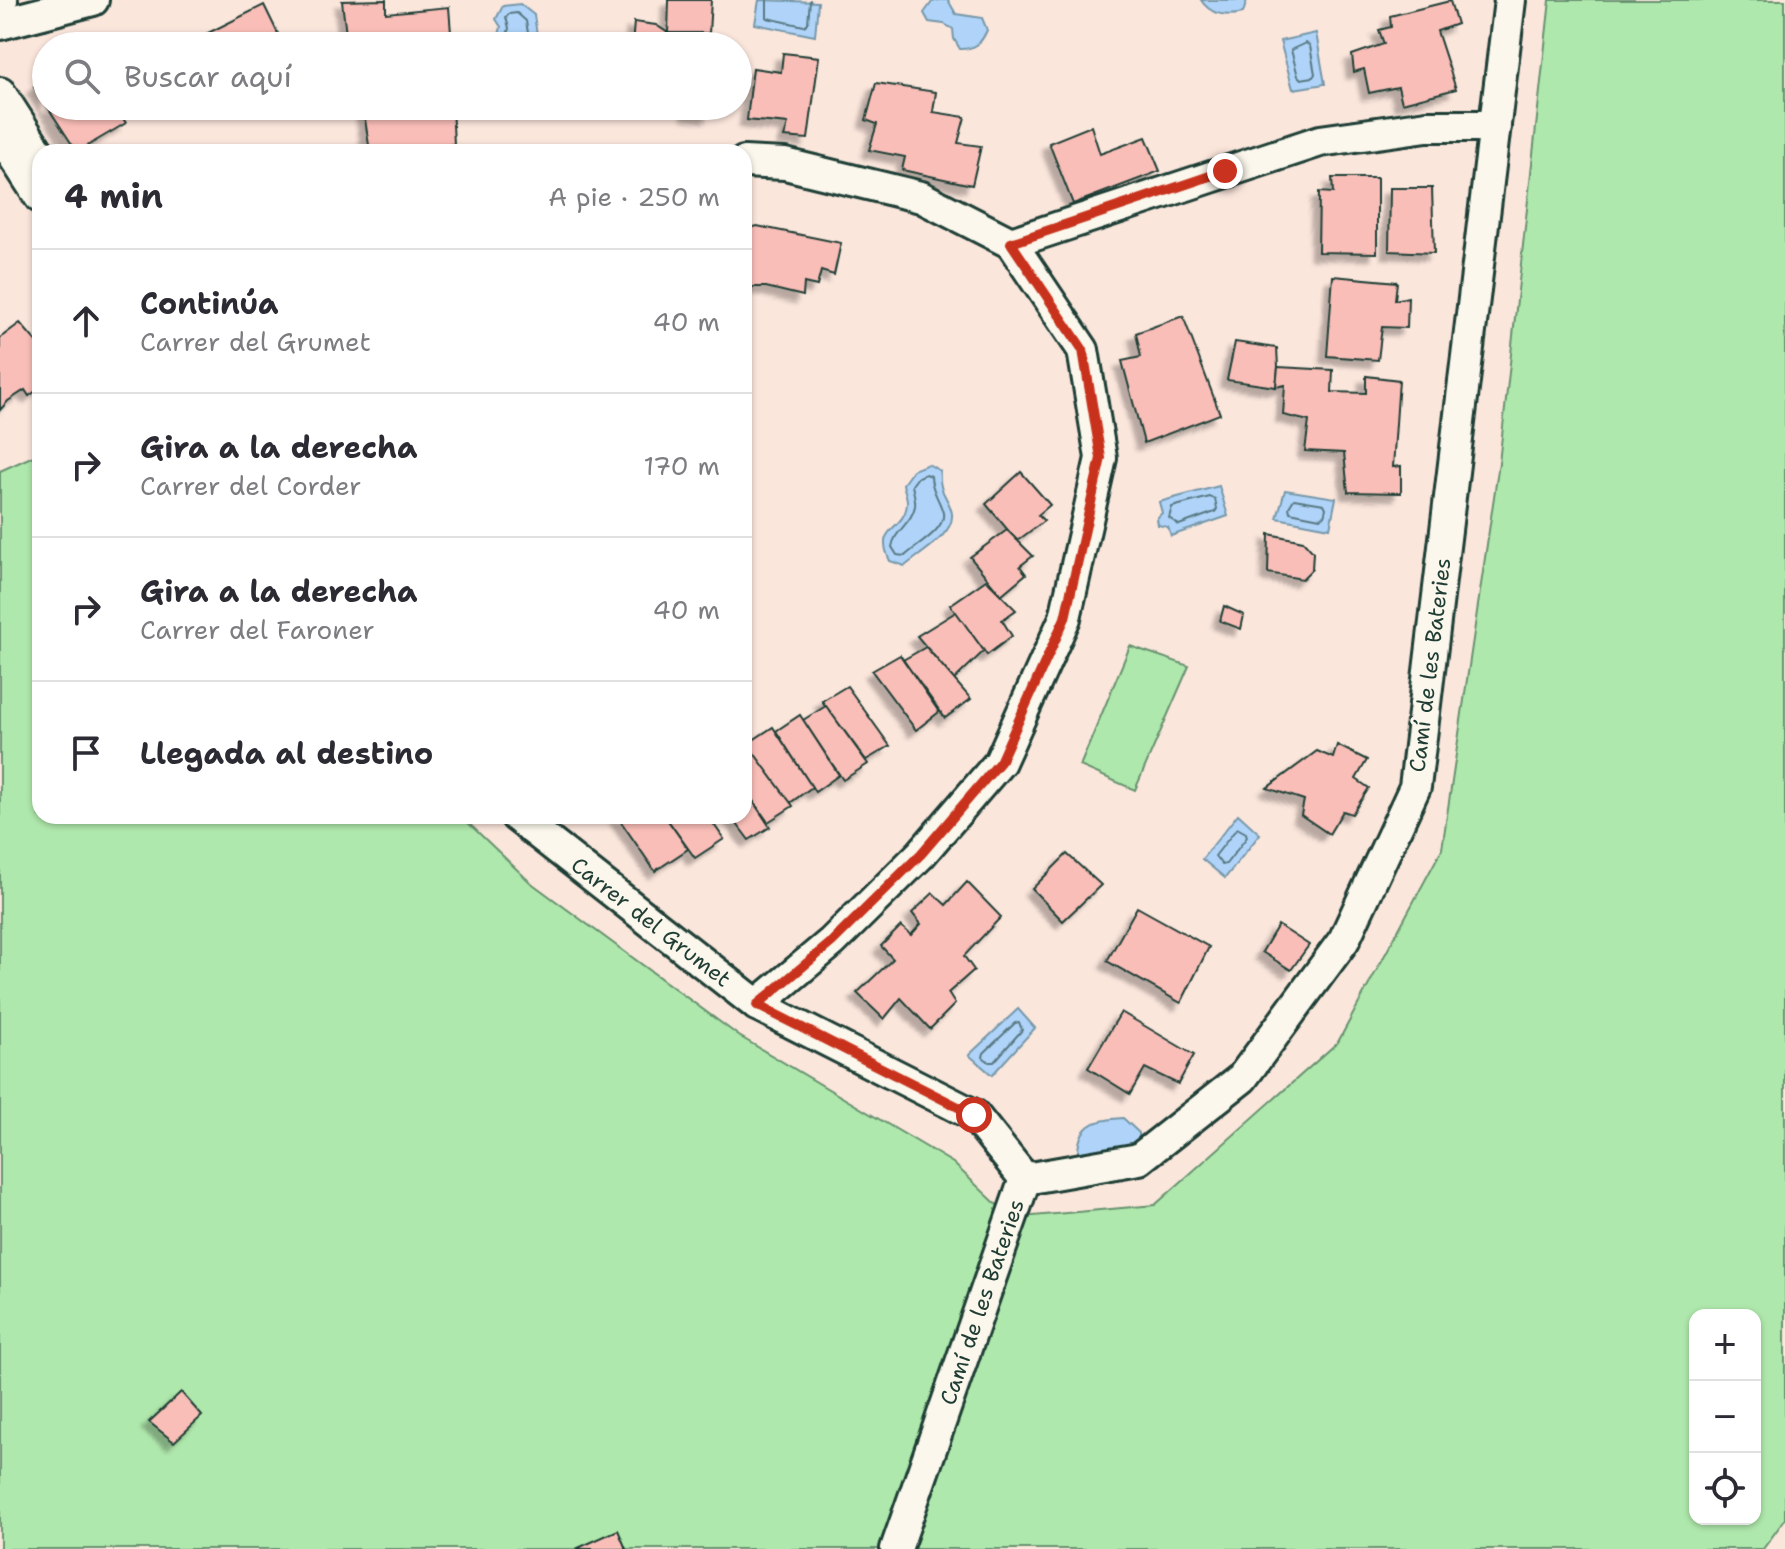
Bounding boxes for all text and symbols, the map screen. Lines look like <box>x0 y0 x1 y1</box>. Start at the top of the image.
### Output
search box <box>32 32 752 120</box>
icon: search <box>60 54 104 98</box>
text: Buscar aquí <box>124 56 292 97</box>
route end <box>1207 153 1243 189</box>
text: 4 min <box>64 173 163 219</box>
text: A pie · 250 m <box>548 179 720 214</box>
text: Continúa <box>140 283 279 324</box>
icon: ahead <box>64 299 108 343</box>
text: 40 m <box>653 304 720 339</box>
text: Carrer del Grumet <box>140 324 371 359</box>
text: Gira a la derecha <box>140 427 418 468</box>
icon: right <box>64 443 108 487</box>
text: 170 m <box>643 448 720 483</box>
text: Carrer del Corder <box>140 468 361 503</box>
street label: Camí de les Bateries <box>1402 556 1458 774</box>
text: Gira a la derecha <box>140 571 418 612</box>
icon: right <box>64 587 108 631</box>
text: 40 m <box>653 592 720 627</box>
text: Carrer del Faroner <box>140 612 375 647</box>
icon: arrive <box>64 731 108 775</box>
text: Llegada al destino <box>140 733 433 774</box>
street label: Carrer del Grumet <box>565 850 737 994</box>
route start <box>956 1097 992 1133</box>
street label: Camí de les Bateries <box>933 1195 1031 1409</box>
map controls <box>1689 1309 1761 1525</box>
button: + <box>1689 1309 1761 1381</box>
button: − <box>1689 1381 1761 1453</box>
button: locate <box>1689 1453 1761 1525</box>

